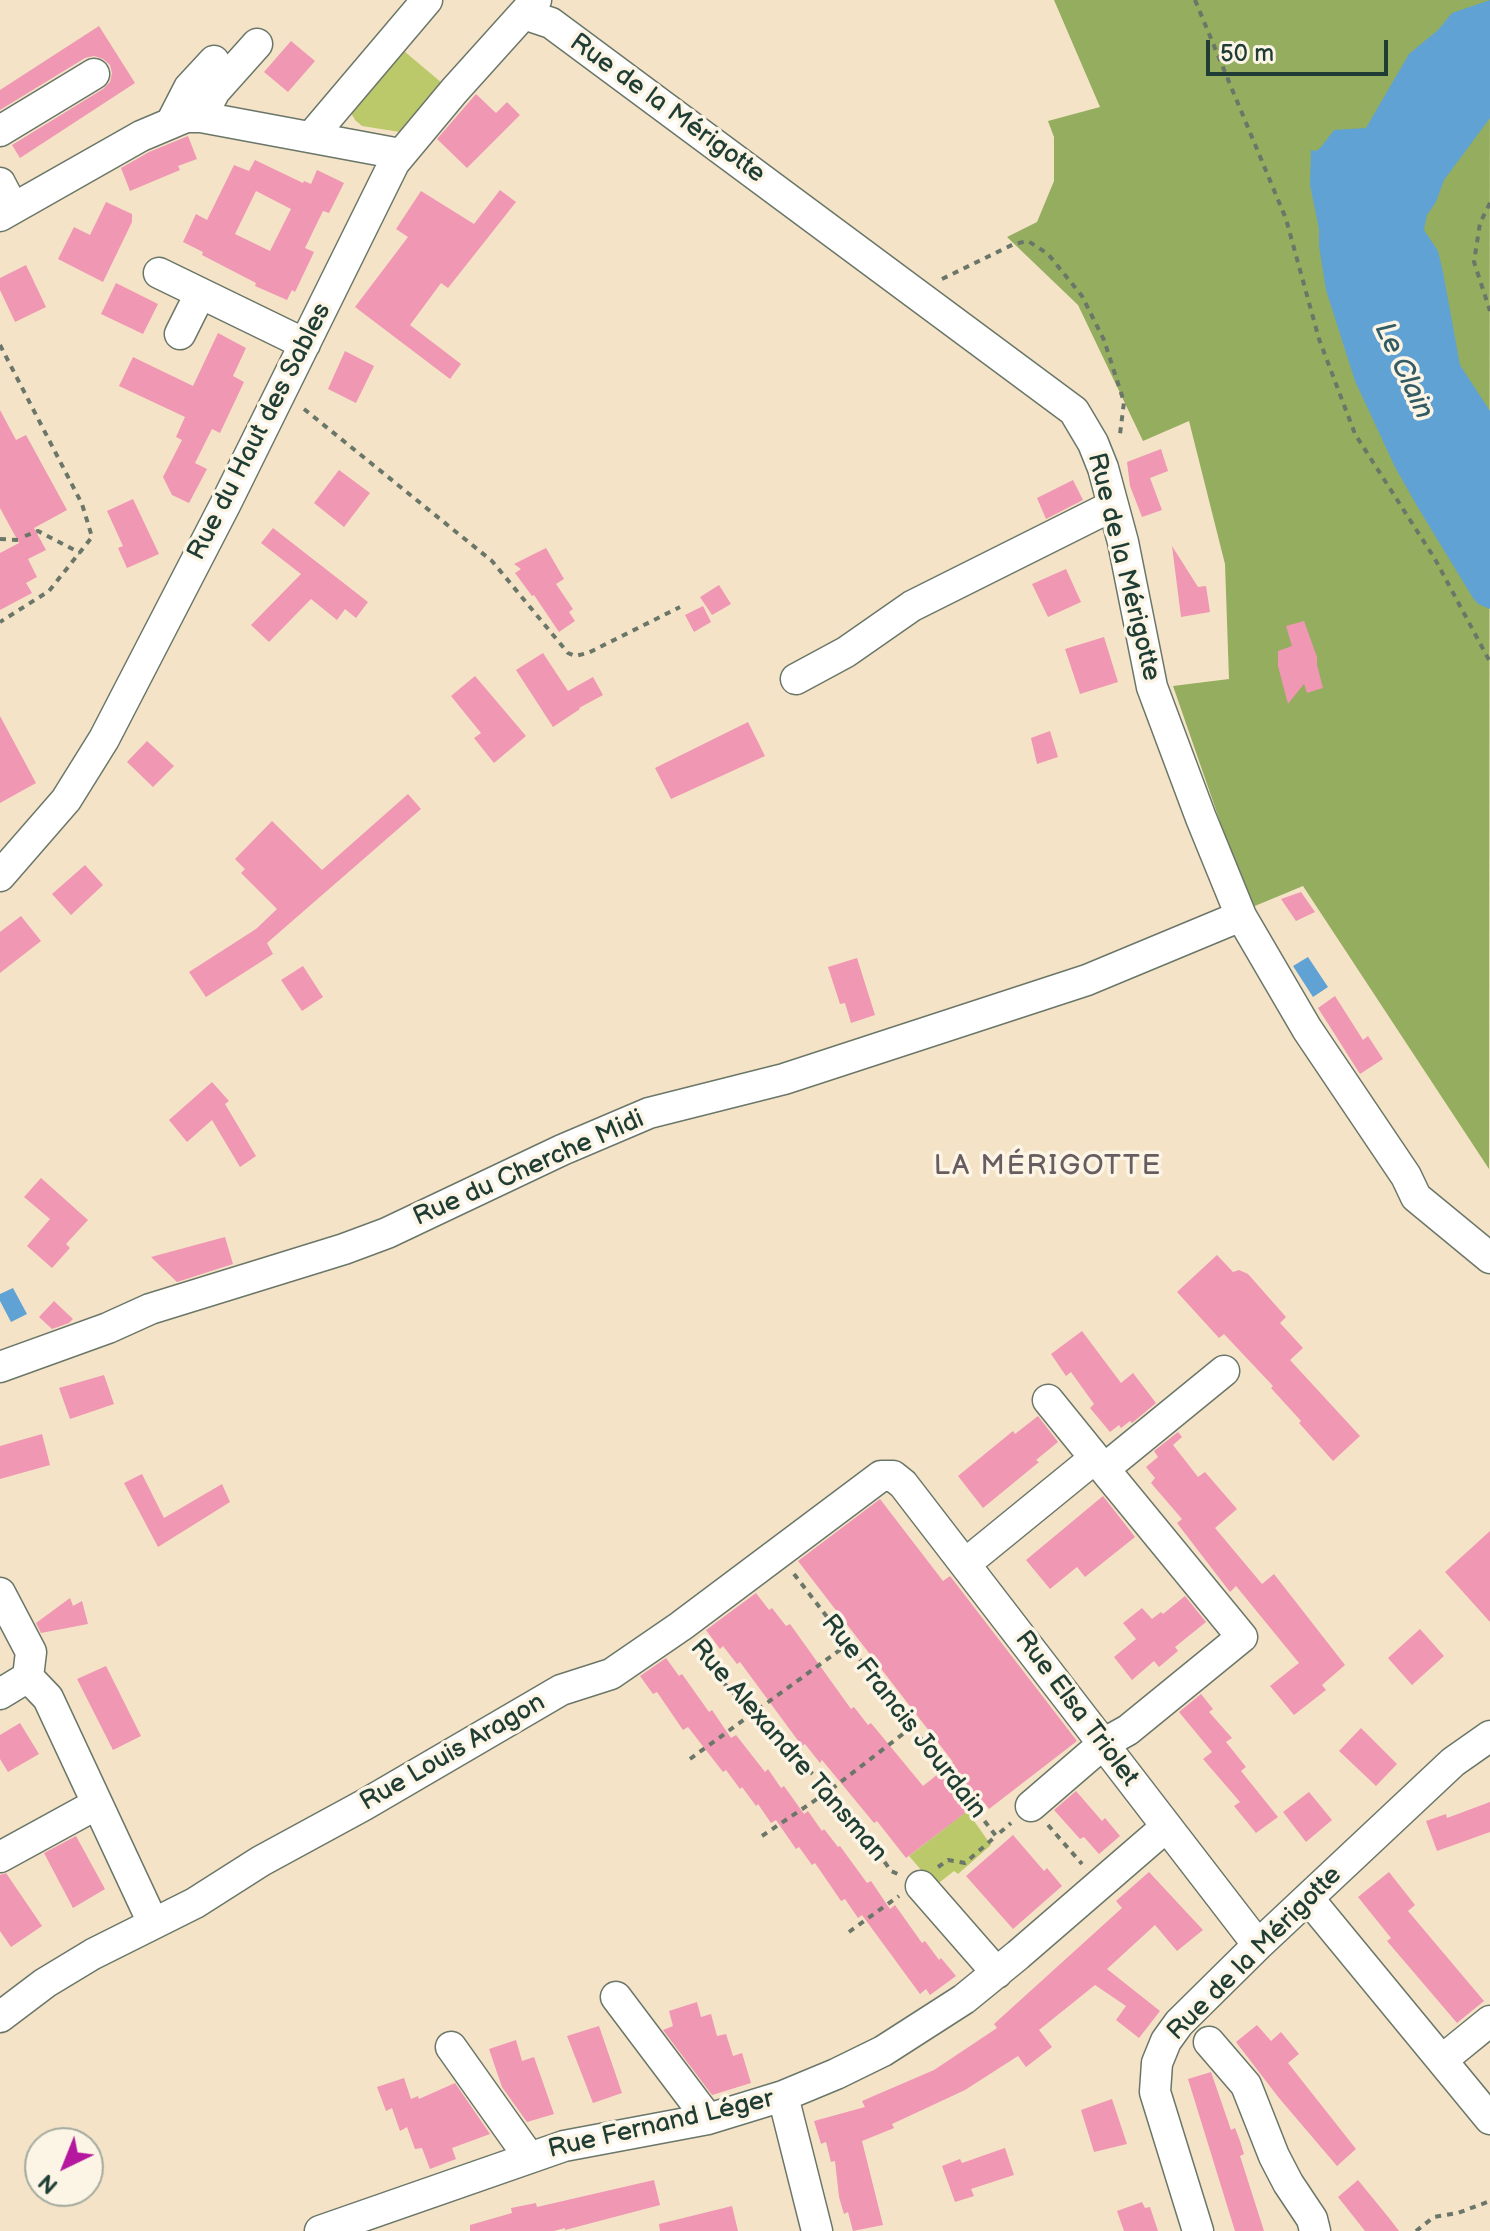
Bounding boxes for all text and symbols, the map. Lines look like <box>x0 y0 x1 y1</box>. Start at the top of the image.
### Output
scale bar <box>1210 24 1392 74</box>
street label: Rue de la Mérigotte <box>563 28 771 190</box>
text: 50 m <box>1220 39 1274 68</box>
street label: Rue du Haut des Sables <box>182 298 338 566</box>
water label: Le Clain <box>1366 317 1440 425</box>
street label: Rue de la Mérigotte <box>1080 450 1166 684</box>
street label: Rue du Cherche Midi <box>409 1104 649 1234</box>
district label: LA MÉRIGOTTE <box>934 1150 1162 1184</box>
street label: Rue Francis Jourdain <box>814 1609 992 1825</box>
street label: Rue Elsa Triolet <box>1007 1625 1145 1793</box>
street label: Rue Alexandre Tansman <box>683 1633 893 1869</box>
street label: Rue Louis Aragon <box>355 1687 551 1819</box>
street label: Rue de la Mérigotte <box>1161 1860 1349 2048</box>
street label: Rue Fernand Léger <box>545 2084 777 2166</box>
north arrow <box>24 2127 104 2207</box>
text: N <box>33 2168 64 2199</box>

